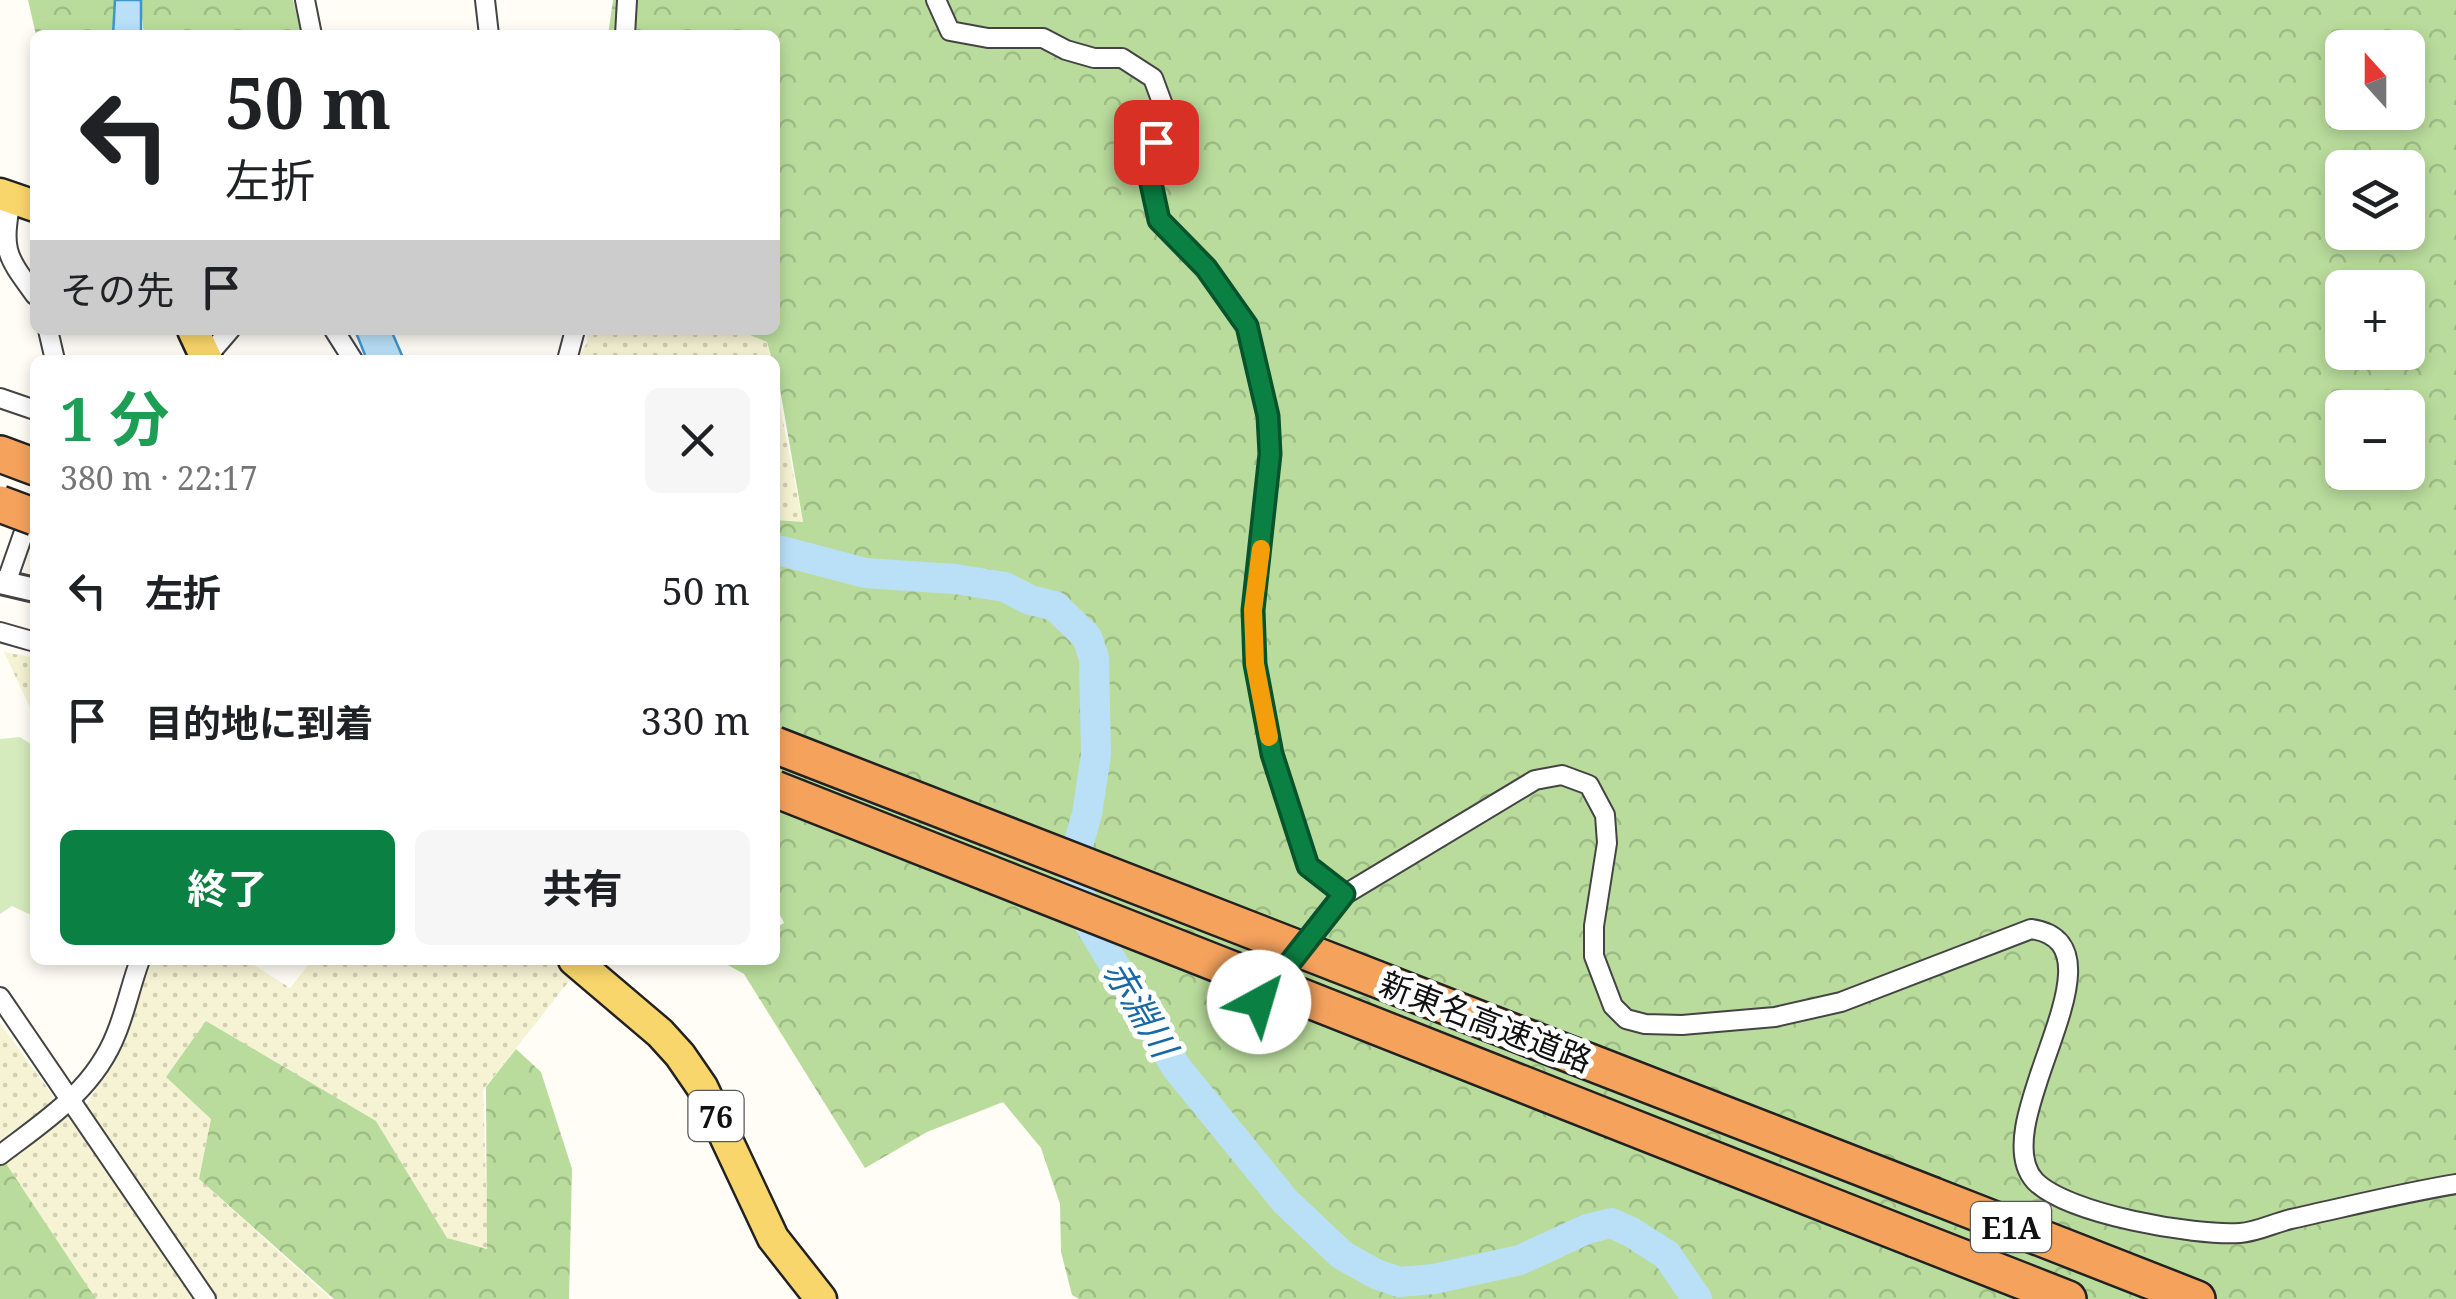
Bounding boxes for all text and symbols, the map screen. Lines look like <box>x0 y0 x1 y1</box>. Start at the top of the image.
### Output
north arrow <box>2325 30 2425 130</box>
map controls <box>2325 30 2425 490</box>
text: 50 m <box>225 54 391 150</box>
icon: left <box>60 70 190 200</box>
pin <box>1114 100 1199 185</box>
icon: arrive <box>1129 115 1184 170</box>
text: 左折 <box>225 149 315 210</box>
button: layers <box>2325 150 2425 250</box>
icon: arrive <box>194 260 249 315</box>
text: その先 <box>60 263 174 315</box>
button: + <box>2325 270 2425 370</box>
text: 1 分 <box>60 377 170 459</box>
button: close <box>645 388 750 493</box>
button: − <box>2325 390 2425 490</box>
text: 380 m · 22:17 <box>60 456 258 499</box>
icon: left <box>60 563 115 618</box>
text: 50 m <box>662 564 750 616</box>
text: 左折 <box>145 566 221 618</box>
icon: arrive <box>60 693 115 748</box>
text: 330 m <box>640 694 750 746</box>
text: 目的地に到着 <box>145 696 373 748</box>
button: 終了 <box>60 830 395 945</box>
button: 共有 <box>415 830 750 945</box>
position arrow <box>1207 950 1311 1054</box>
water label: 赤淵川 <box>1094 951 1190 1069</box>
street label: 新東名高速道路 <box>1374 961 1598 1081</box>
road number: 76 <box>688 1091 744 1141</box>
road number: E1A <box>1971 1202 2051 1252</box>

